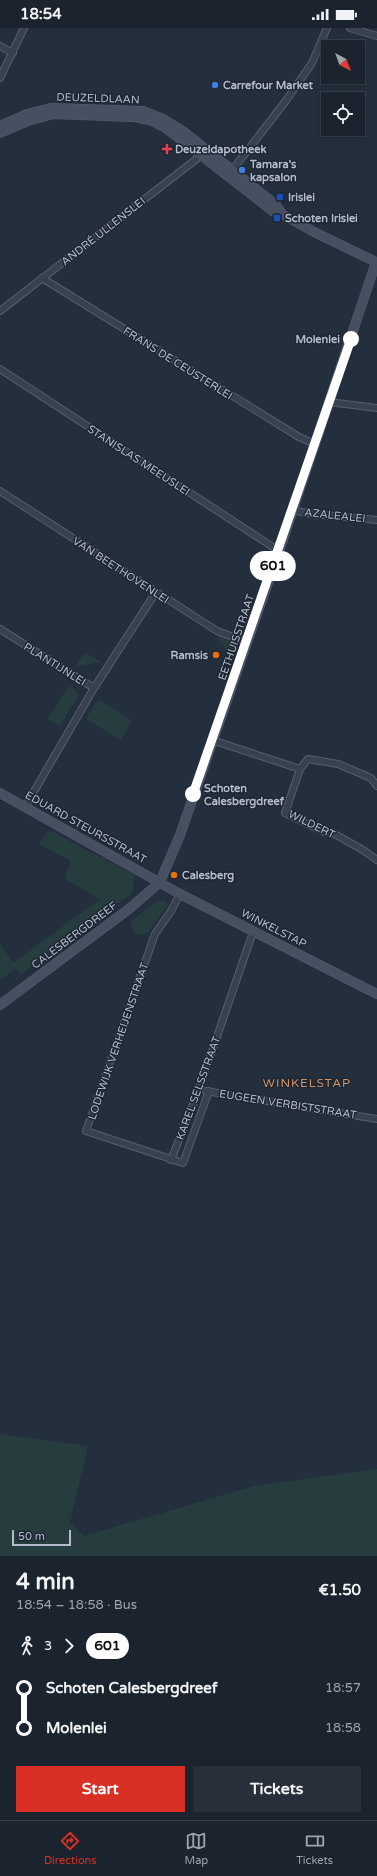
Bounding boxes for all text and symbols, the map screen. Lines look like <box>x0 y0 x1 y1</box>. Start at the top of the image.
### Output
text: 18:54 <box>20 5 62 23</box>
north arrow <box>321 40 365 84</box>
map controls <box>321 40 365 136</box>
place label: Carrefour Market <box>223 79 314 92</box>
marker: Carrefour Market <box>210 80 220 90</box>
street label: DEUZELDLAAN <box>56 91 140 106</box>
button: locate <box>321 92 365 136</box>
place label: Deuzeldapotheek <box>175 143 266 157</box>
marker: Deuzeldapotheek <box>162 144 172 154</box>
place label: Tamara's kapsalon <box>249 158 297 185</box>
marker: Tamara's kapsalon <box>237 165 247 175</box>
place label: Irislei <box>288 191 315 204</box>
marker: Irislei <box>275 192 285 202</box>
street label: ANDRÉ ULLENSLEI <box>58 194 148 268</box>
place label: Schoten Irislei <box>285 212 358 225</box>
marker: Schoten Irislei <box>272 213 282 223</box>
street label: FRANS DE CEUSTERLEI <box>121 324 235 403</box>
marker: Molenlei <box>343 331 359 347</box>
place label: Molenlei <box>295 333 340 346</box>
street label: STANISLAS MEEUSLEI <box>85 422 192 498</box>
street label: AZALEALEI <box>304 506 366 525</box>
street label: VAN BEETHOVENLEI <box>70 534 171 606</box>
line badge: 601 <box>250 553 296 579</box>
text: 601 <box>260 557 286 574</box>
street label: EETHUISSTRAAT <box>216 592 257 682</box>
street label: PLANTIJNLEI <box>21 640 88 689</box>
place label: Ramsis <box>171 649 209 662</box>
marker: Ramsis <box>211 650 221 660</box>
place label: Schoten Calesbergdreef <box>204 782 285 809</box>
marker: Schoten Calesbergdreef <box>185 786 201 802</box>
street label: EDUARD STEURSSTRAAT <box>23 789 149 866</box>
street label: WILDERT <box>286 808 338 841</box>
place label: Calesberg <box>182 869 234 883</box>
marker: Calesberg <box>169 870 179 880</box>
street label: CALESBERGDREEF <box>29 899 120 972</box>
street label: WINKELSTAP <box>239 906 309 951</box>
street label: LODEWIJK VERHEIJENSTRAAT <box>85 961 152 1121</box>
street label: KAREL SELSSTRAAT <box>174 1034 223 1142</box>
district label: WINKELSTAP <box>263 1076 351 1090</box>
street label: EUGEEN VERBISTSTRAAT <box>218 1087 358 1122</box>
scale bar <box>12 1528 71 1547</box>
text: 50 m <box>18 1530 45 1543</box>
text: 4 min <box>16 1569 75 1595</box>
text: €1.50 <box>319 1581 361 1599</box>
text: 18:54 – 18:58 · Bus <box>16 1597 137 1613</box>
icon: walk <box>16 1635 38 1657</box>
icon: forward <box>58 1635 80 1657</box>
text: 601 <box>94 1637 121 1654</box>
text: 3 <box>44 1638 52 1654</box>
text: Schoten Calesbergdreef <box>46 1679 218 1697</box>
text: 18:57 <box>325 1680 361 1696</box>
text: Molenlei <box>46 1719 107 1737</box>
text: 18:58 <box>325 1720 361 1736</box>
button: Start <box>16 1766 185 1812</box>
button: Tickets <box>193 1766 361 1812</box>
tab: Directions <box>44 1830 97 1867</box>
tab: Map <box>185 1830 208 1867</box>
tab: Tickets <box>296 1830 333 1867</box>

